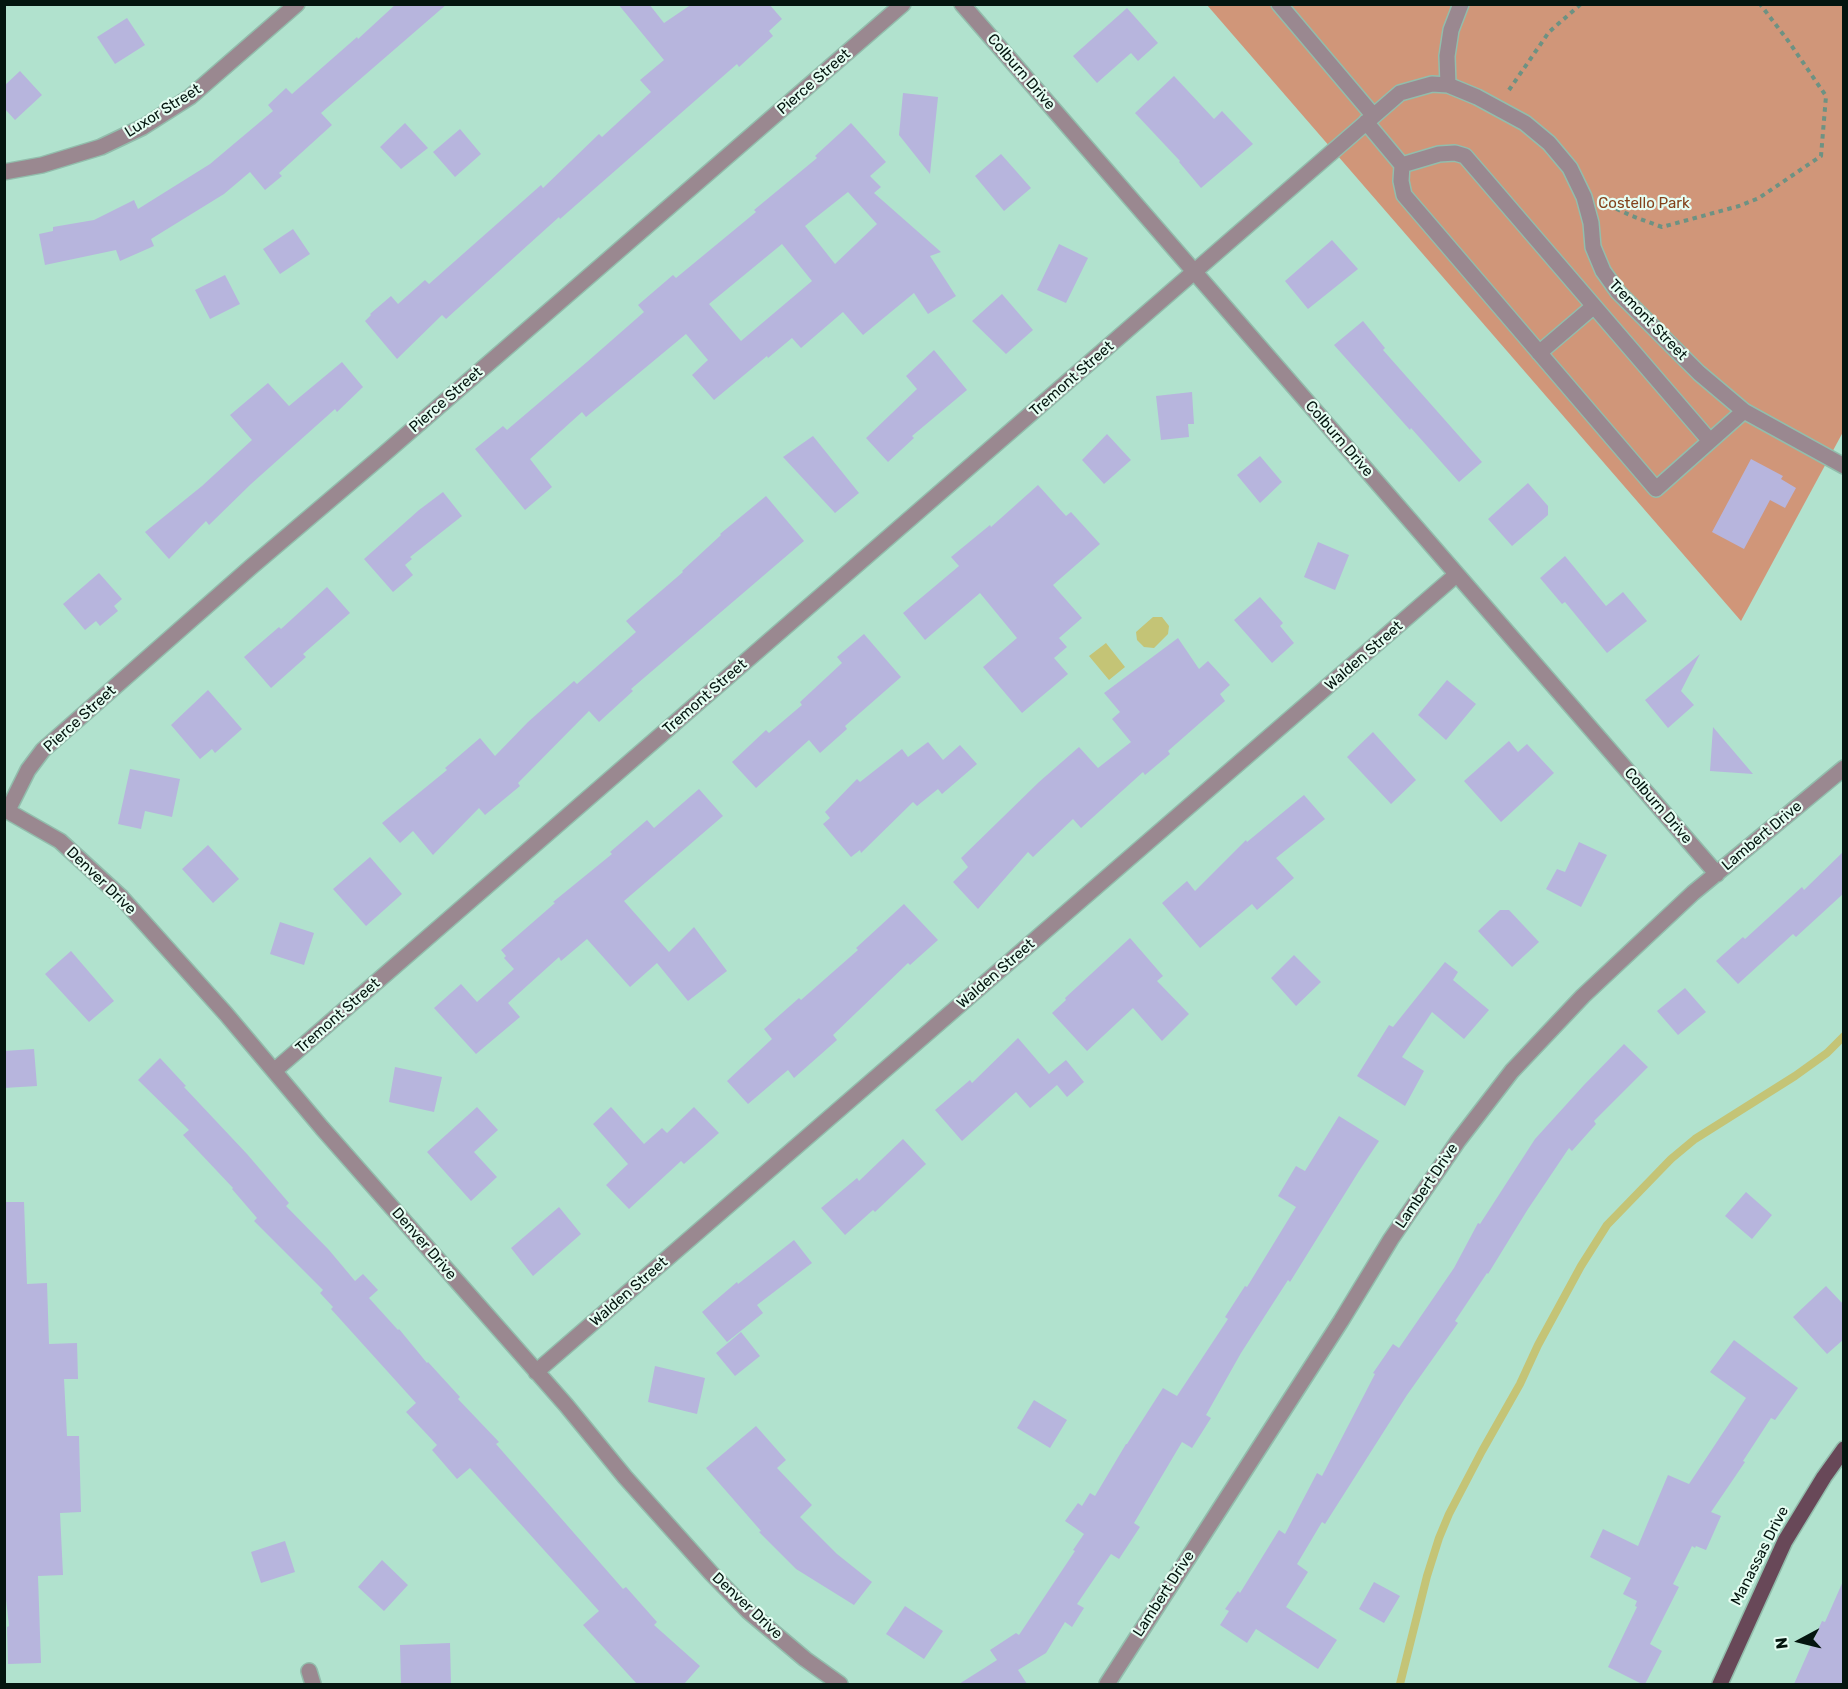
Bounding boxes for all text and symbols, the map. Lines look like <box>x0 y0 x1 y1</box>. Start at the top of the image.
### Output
street label: Colburn Drive <box>983 30 1059 114</box>
street label: Pierce Street <box>774 45 854 119</box>
street label: Luxor Street <box>122 80 204 142</box>
park label: Costello Park <box>1598 195 1690 213</box>
street label: Tremont Street <box>1605 276 1691 364</box>
street label: Tremont Street <box>1026 338 1118 420</box>
street label: Pierce Street <box>406 363 486 437</box>
street label: Colburn Drive <box>1301 397 1377 481</box>
street label: Walden Street <box>1321 617 1407 695</box>
street label: Tremont Street <box>659 656 751 738</box>
street label: Pierce Street <box>40 682 120 756</box>
street label: Colburn Drive <box>1620 764 1696 848</box>
street label: Lambert Drive <box>1718 797 1806 875</box>
street label: Denver Drive <box>63 843 139 919</box>
street label: Walden Street <box>953 935 1039 1013</box>
street label: Tremont Street <box>292 975 384 1057</box>
street label: Lambert Drive <box>1392 1140 1462 1232</box>
street label: Denver Drive <box>388 1204 460 1284</box>
street label: Walden Street <box>586 1253 672 1331</box>
street label: Manassas Drive <box>1727 1504 1793 1608</box>
street label: Lambert Drive <box>1130 1548 1198 1640</box>
street label: Denver Drive <box>708 1569 786 1643</box>
north arrow <box>1770 1611 1830 1671</box>
text: N <box>1772 1636 1792 1650</box>

